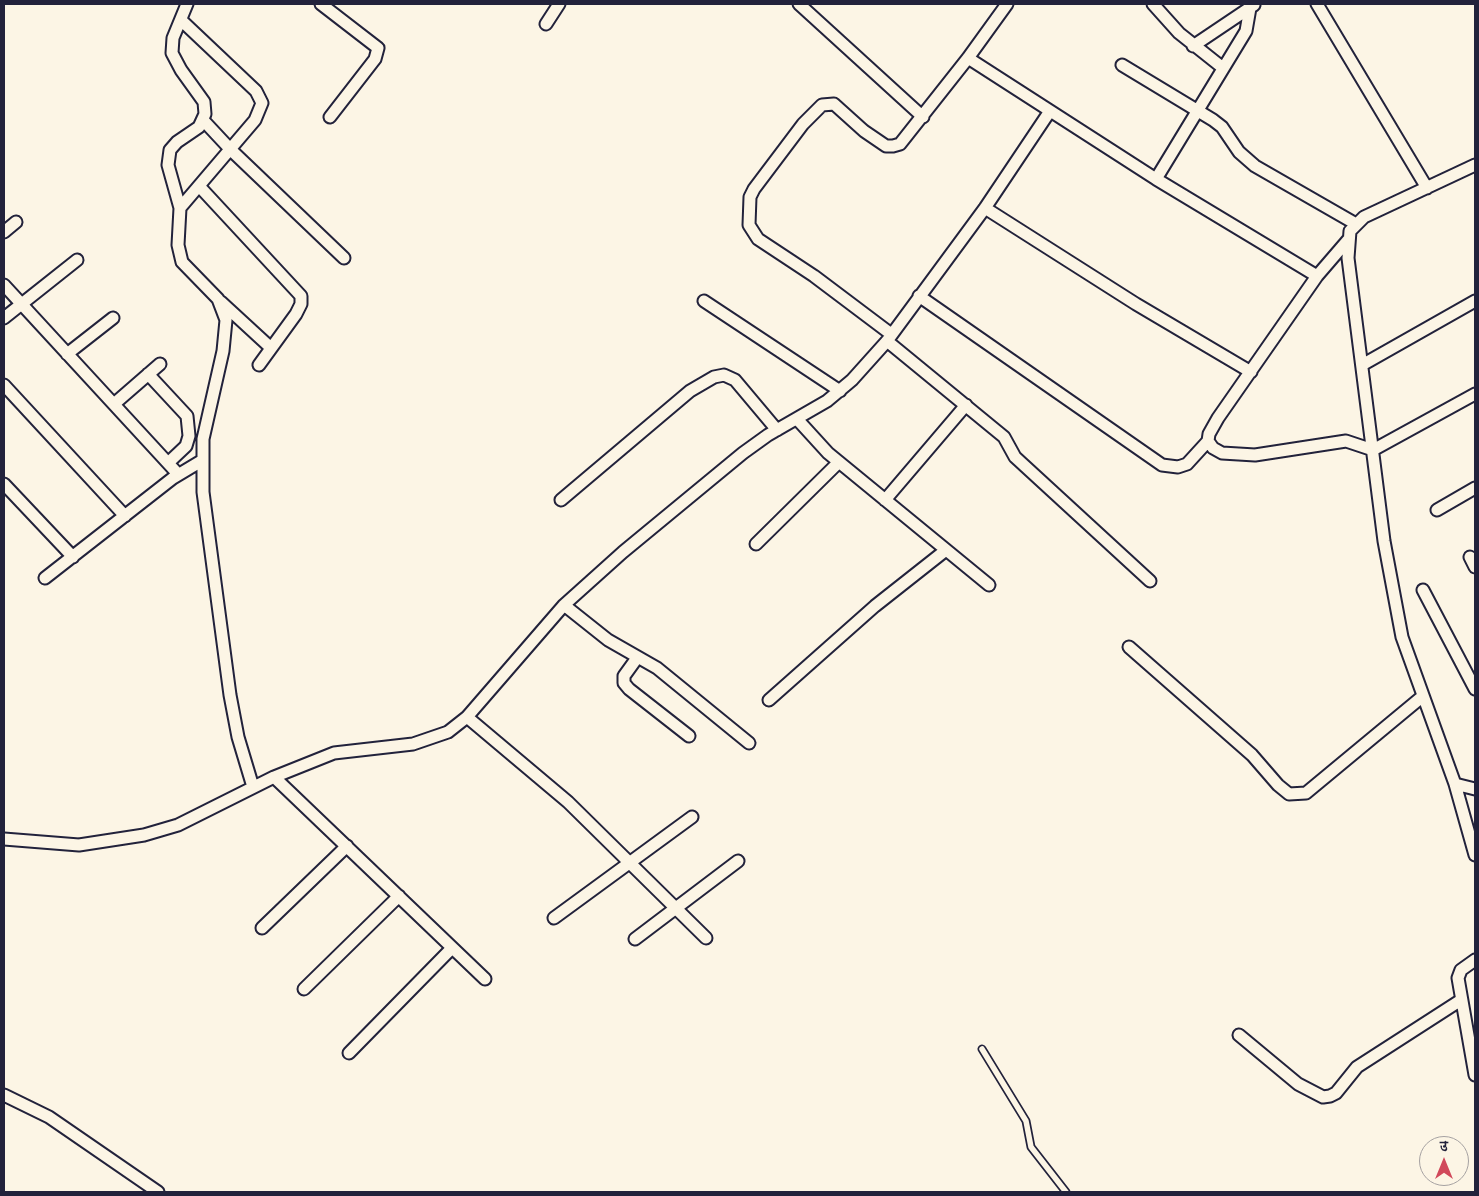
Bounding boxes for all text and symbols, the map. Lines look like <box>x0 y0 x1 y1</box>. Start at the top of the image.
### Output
north arrow <box>1419 1136 1469 1186</box>
text: उ <box>1440 1137 1448 1157</box>

